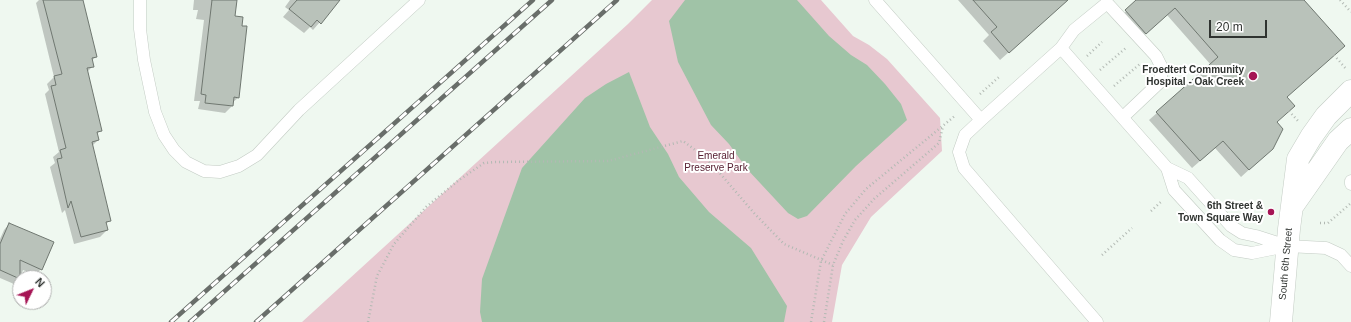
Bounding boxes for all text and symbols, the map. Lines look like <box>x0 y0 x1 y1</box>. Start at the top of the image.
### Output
scale bar <box>1211 12 1269 38</box>
text: 20 m <box>1216 20 1243 34</box>
place label: Froedtert Community Hospital - Oak Creek <box>1142 64 1244 88</box>
marker: Froedtert Community Hospital - Oak Creek <box>1247 70 1259 82</box>
park label: Emerald Preserve Park <box>684 150 748 174</box>
place label: 6th Street & Town Square Way <box>1178 200 1263 224</box>
marker: 6th Street & Town Square Way <box>1266 207 1276 217</box>
street label: South 6th Street <box>1277 227 1295 301</box>
north arrow <box>12 270 52 310</box>
text: N <box>33 275 47 289</box>

